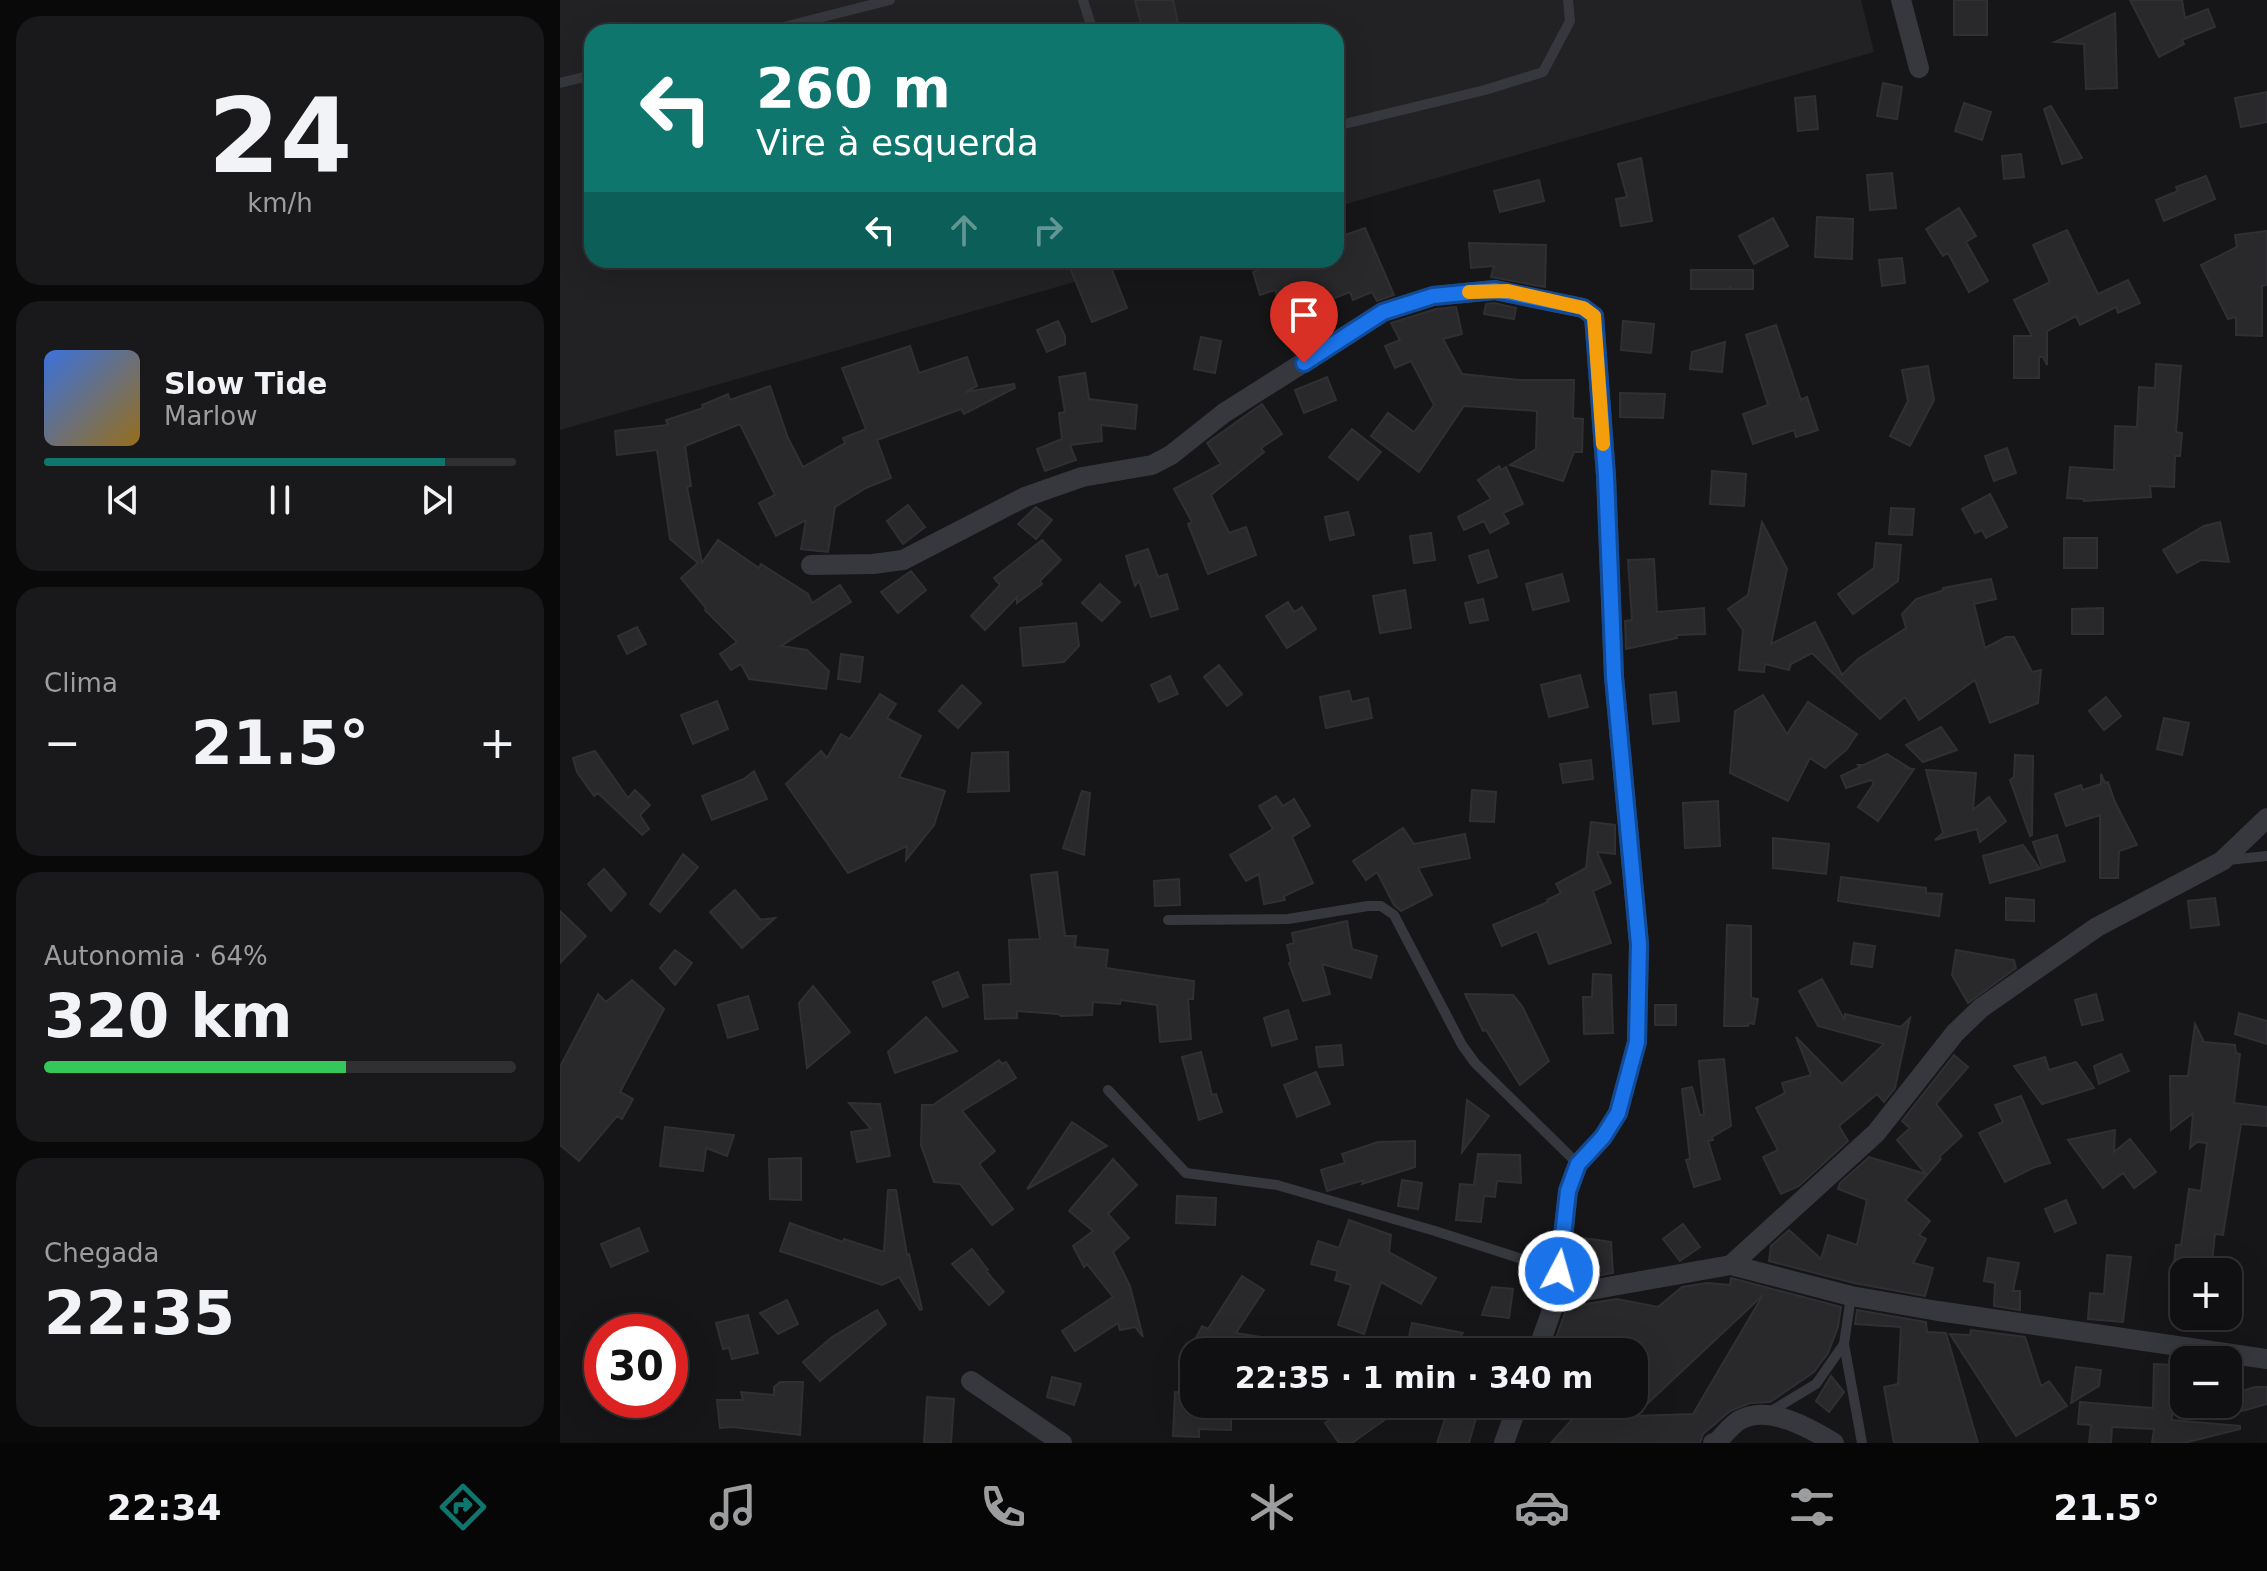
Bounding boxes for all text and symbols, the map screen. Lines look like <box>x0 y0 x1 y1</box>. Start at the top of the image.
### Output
text: 260 m <box>756 55 951 120</box>
icon: left <box>624 56 728 160</box>
text: 24 <box>208 75 352 197</box>
text: Vire à esquerda <box>756 122 1039 163</box>
text: km/h <box>247 188 313 218</box>
icon: left <box>858 208 902 252</box>
icon: ahead <box>942 208 986 252</box>
icon: right <box>1026 208 1070 252</box>
pin <box>1270 281 1338 363</box>
icon: arrive <box>1282 293 1326 337</box>
text: Slow Tide <box>164 366 327 401</box>
text: Marlow <box>164 401 257 431</box>
icon: previous <box>101 478 145 522</box>
icon: pause <box>258 478 302 522</box>
icon: next <box>415 478 459 522</box>
text: Clima <box>44 668 118 698</box>
text: 21.5° <box>191 708 369 778</box>
text: − <box>44 717 81 768</box>
text: + <box>479 717 516 768</box>
text: Autonomia · 64% <box>44 941 268 971</box>
text: 320 km <box>44 981 293 1051</box>
position arrow <box>1517 1229 1601 1313</box>
text: Chegada <box>44 1238 160 1268</box>
map controls <box>2170 1258 2242 1418</box>
button: + <box>2170 1258 2242 1330</box>
text: 22:35 <box>44 1278 235 1348</box>
speed limit sign: 30 <box>584 1314 688 1418</box>
button: − <box>2170 1346 2242 1418</box>
text: 22:35 · 1 min · 340 m <box>1235 1360 1593 1395</box>
icon: directions <box>435 1479 491 1535</box>
icon: music <box>705 1479 761 1535</box>
icon: phone <box>975 1479 1031 1535</box>
icon: climate <box>1244 1479 1300 1535</box>
icon: car <box>1514 1479 1570 1535</box>
icon: filters <box>1784 1479 1840 1535</box>
text: 22:34 <box>107 1487 221 1528</box>
text: 21.5° <box>2053 1487 2160 1528</box>

